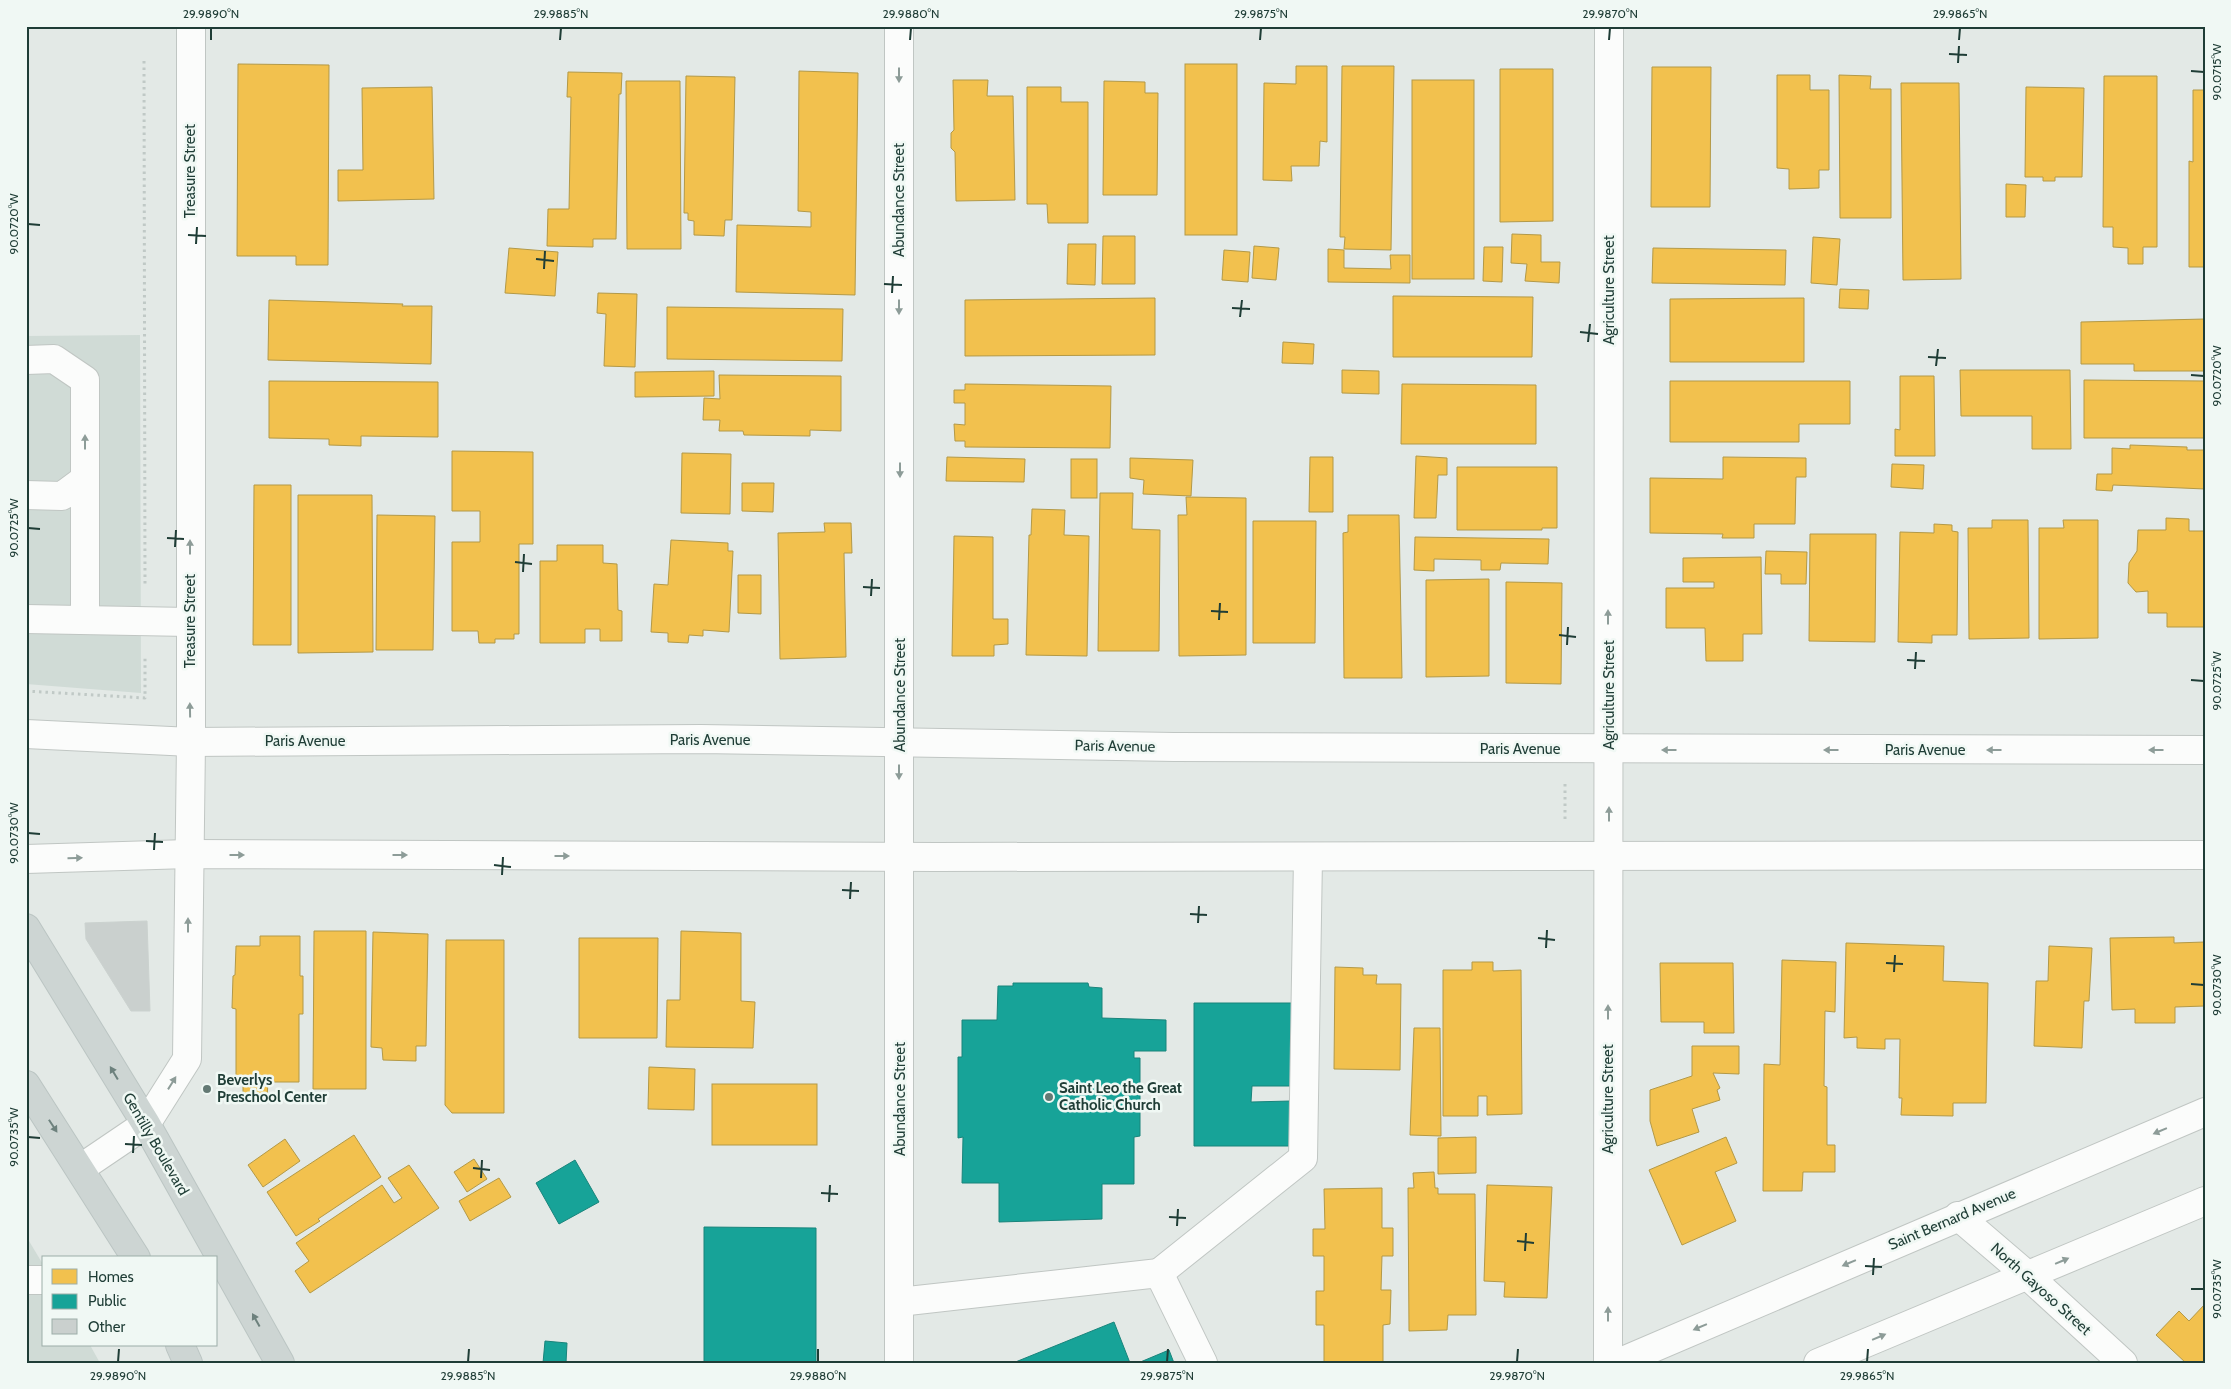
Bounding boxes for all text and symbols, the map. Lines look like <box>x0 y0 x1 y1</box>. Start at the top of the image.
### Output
text: 29.9890°N <box>183 6 239 21</box>
text: 29.9885°N <box>533 6 589 21</box>
text: 29.9880°N <box>882 6 940 21</box>
text: 29.9875°N <box>1234 6 1288 21</box>
text: 29.9870°N <box>1582 6 1638 21</box>
text: 29.9865°N <box>1933 6 1987 21</box>
text: 90.0715°W <box>2209 43 2224 100</box>
one-way arrow <box>895 67 903 83</box>
street label: Treasure Street <box>181 124 199 218</box>
street label: Abundance Street <box>890 143 908 257</box>
text: 90.0720°W <box>6 193 21 255</box>
street label: Agriculture Street <box>1600 235 1618 345</box>
one-way arrow <box>895 300 903 316</box>
text: 90.0720°W <box>2209 345 2224 407</box>
one-way arrow <box>81 434 89 450</box>
one-way arrow <box>896 462 904 478</box>
text: 90.0725°W <box>6 498 21 558</box>
one-way arrow <box>186 539 194 555</box>
street label: Treasure Street <box>181 574 199 668</box>
one-way arrow <box>1604 608 1612 624</box>
street label: Abundance Street <box>891 638 909 752</box>
street label: Agriculture Street <box>1600 640 1618 750</box>
text: 90.0725°W <box>2209 651 2224 711</box>
one-way arrow <box>186 702 194 718</box>
street label: Paris Avenue <box>670 731 751 749</box>
street label: Paris Avenue <box>265 732 346 750</box>
street label: Paris Avenue <box>1075 736 1156 756</box>
street label: Paris Avenue <box>1480 740 1561 758</box>
street label: Paris Avenue <box>1885 741 1966 759</box>
one-way arrow <box>1660 746 1676 754</box>
one-way arrow <box>1823 746 1839 754</box>
one-way arrow <box>1985 746 2001 754</box>
one-way arrow <box>2148 746 2164 754</box>
one-way arrow <box>895 765 903 781</box>
text: 90.0730°W <box>6 802 21 864</box>
one-way arrow <box>1605 806 1613 822</box>
one-way arrow <box>230 851 246 859</box>
one-way arrow <box>392 851 408 859</box>
one-way arrow <box>555 852 571 860</box>
one-way arrow <box>67 854 83 862</box>
one-way arrow <box>184 916 192 932</box>
text: 90.0730°W <box>2209 954 2224 1016</box>
one-way arrow <box>1604 1003 1612 1019</box>
street label: Abundance Street <box>891 1042 909 1156</box>
street label: Agriculture Street <box>1599 1044 1617 1154</box>
one-way arrow <box>110 1066 119 1079</box>
place label: Beverlys Preschool Center <box>217 1071 327 1106</box>
one-way arrow <box>167 1076 176 1090</box>
place label: Saint Leo the Great Catholic Church <box>1059 1079 1182 1114</box>
marker: Beverlys Preschool Center <box>201 1083 213 1095</box>
street label: Gentilly Boulevard <box>119 1089 193 1199</box>
marker: Saint Leo the Great Catholic Church <box>1043 1091 1055 1103</box>
text: 90.0735°W <box>6 1107 21 1167</box>
one-way arrow <box>48 1119 58 1132</box>
one-way arrow <box>2153 1127 2167 1135</box>
street label: Saint Bernard Avenue <box>1886 1184 2019 1254</box>
street label: North Gayoso Street <box>1987 1239 2095 1339</box>
legend <box>42 1256 218 1346</box>
one-way arrow <box>2055 1256 2069 1264</box>
one-way arrow <box>1841 1259 1856 1267</box>
text: 90.0735°W <box>2209 1259 2224 1319</box>
text: Homes <box>88 1268 134 1286</box>
text: Public <box>88 1292 126 1310</box>
one-way arrow <box>1604 1306 1612 1322</box>
one-way arrow <box>251 1314 260 1327</box>
text: Other <box>88 1318 125 1336</box>
one-way arrow <box>1693 1324 1707 1332</box>
one-way arrow <box>1872 1333 1887 1341</box>
text: 29.9890°N <box>90 1368 146 1383</box>
text: 29.9885°N <box>440 1368 496 1383</box>
text: 29.9880°N <box>789 1368 847 1383</box>
text: 29.9875°N <box>1140 1368 1194 1383</box>
text: 29.9870°N <box>1489 1368 1545 1383</box>
text: 29.9865°N <box>1840 1368 1894 1383</box>

